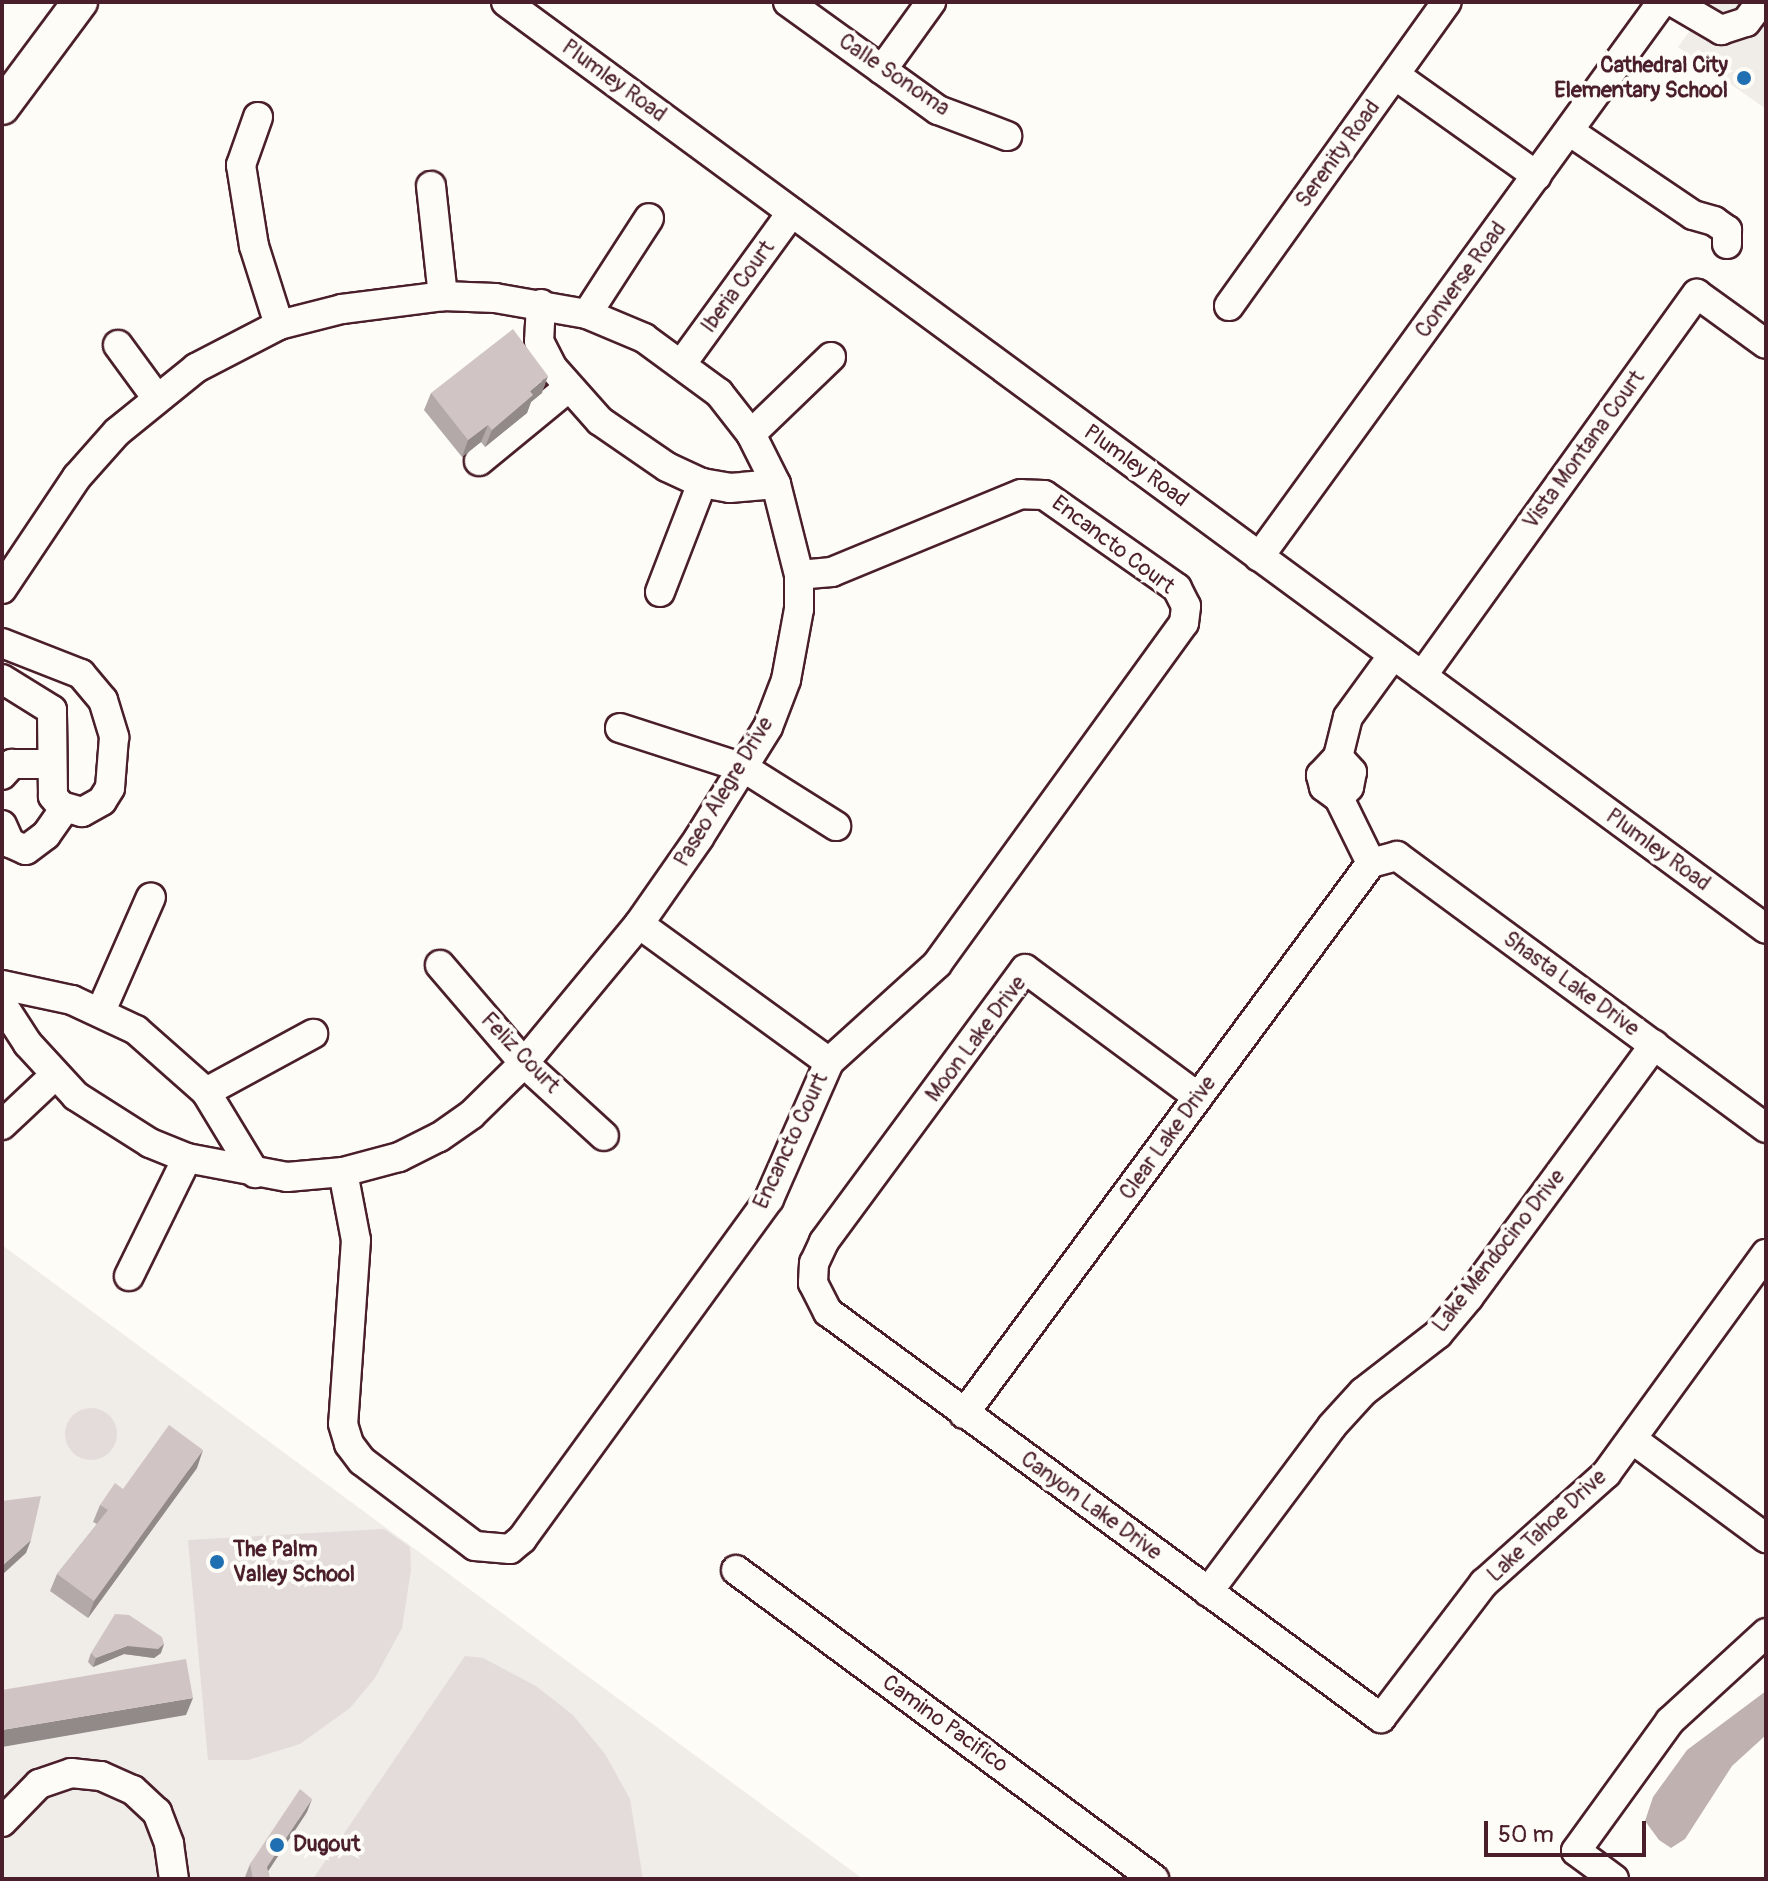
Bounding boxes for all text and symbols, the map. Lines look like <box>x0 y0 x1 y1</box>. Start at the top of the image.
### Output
street label: Calle Sonoma <box>834 28 954 122</box>
street label: Plumley Road <box>556 34 672 128</box>
place label: Cathedral City Elementary School <box>1554 52 1728 104</box>
marker: Cathedral City Elementary School <box>1735 69 1753 87</box>
street label: Serenity Road <box>1290 95 1386 213</box>
street label: Converse Road <box>1410 217 1512 343</box>
street label: Iberia Court <box>696 236 780 338</box>
street label: Vista Montana Court <box>1518 366 1650 534</box>
street label: Plumley Road <box>1078 419 1194 513</box>
street label: Encancto Court <box>1046 490 1180 600</box>
street label: Paseo Alegre Drive <box>669 712 779 872</box>
street label: Plumley Road <box>1600 803 1716 897</box>
street label: Shasta Lake Drive <box>1498 926 1644 1042</box>
street label: Moon Lake Drive <box>920 971 1032 1107</box>
street label: Feliz Court <box>475 1007 565 1099</box>
street label: Encancto Court <box>748 1069 834 1213</box>
street label: Clear Lake Drive <box>1114 1071 1222 1205</box>
street label: Lake Mendocino Drive <box>1427 1164 1571 1338</box>
street label: Canyon Lake Drive <box>1015 1446 1167 1566</box>
street label: Lake Tahoe Drive <box>1482 1464 1612 1588</box>
place label: The Palm Valley School <box>233 1536 355 1588</box>
marker: The Palm Valley School <box>208 1553 226 1571</box>
street label: Camino Pacifico <box>877 1670 1013 1778</box>
scale bar <box>1488 1805 1650 1855</box>
text: 50 m <box>1498 1820 1554 1849</box>
place label: Dugout <box>293 1832 360 1858</box>
marker: Dugout <box>268 1836 286 1854</box>

